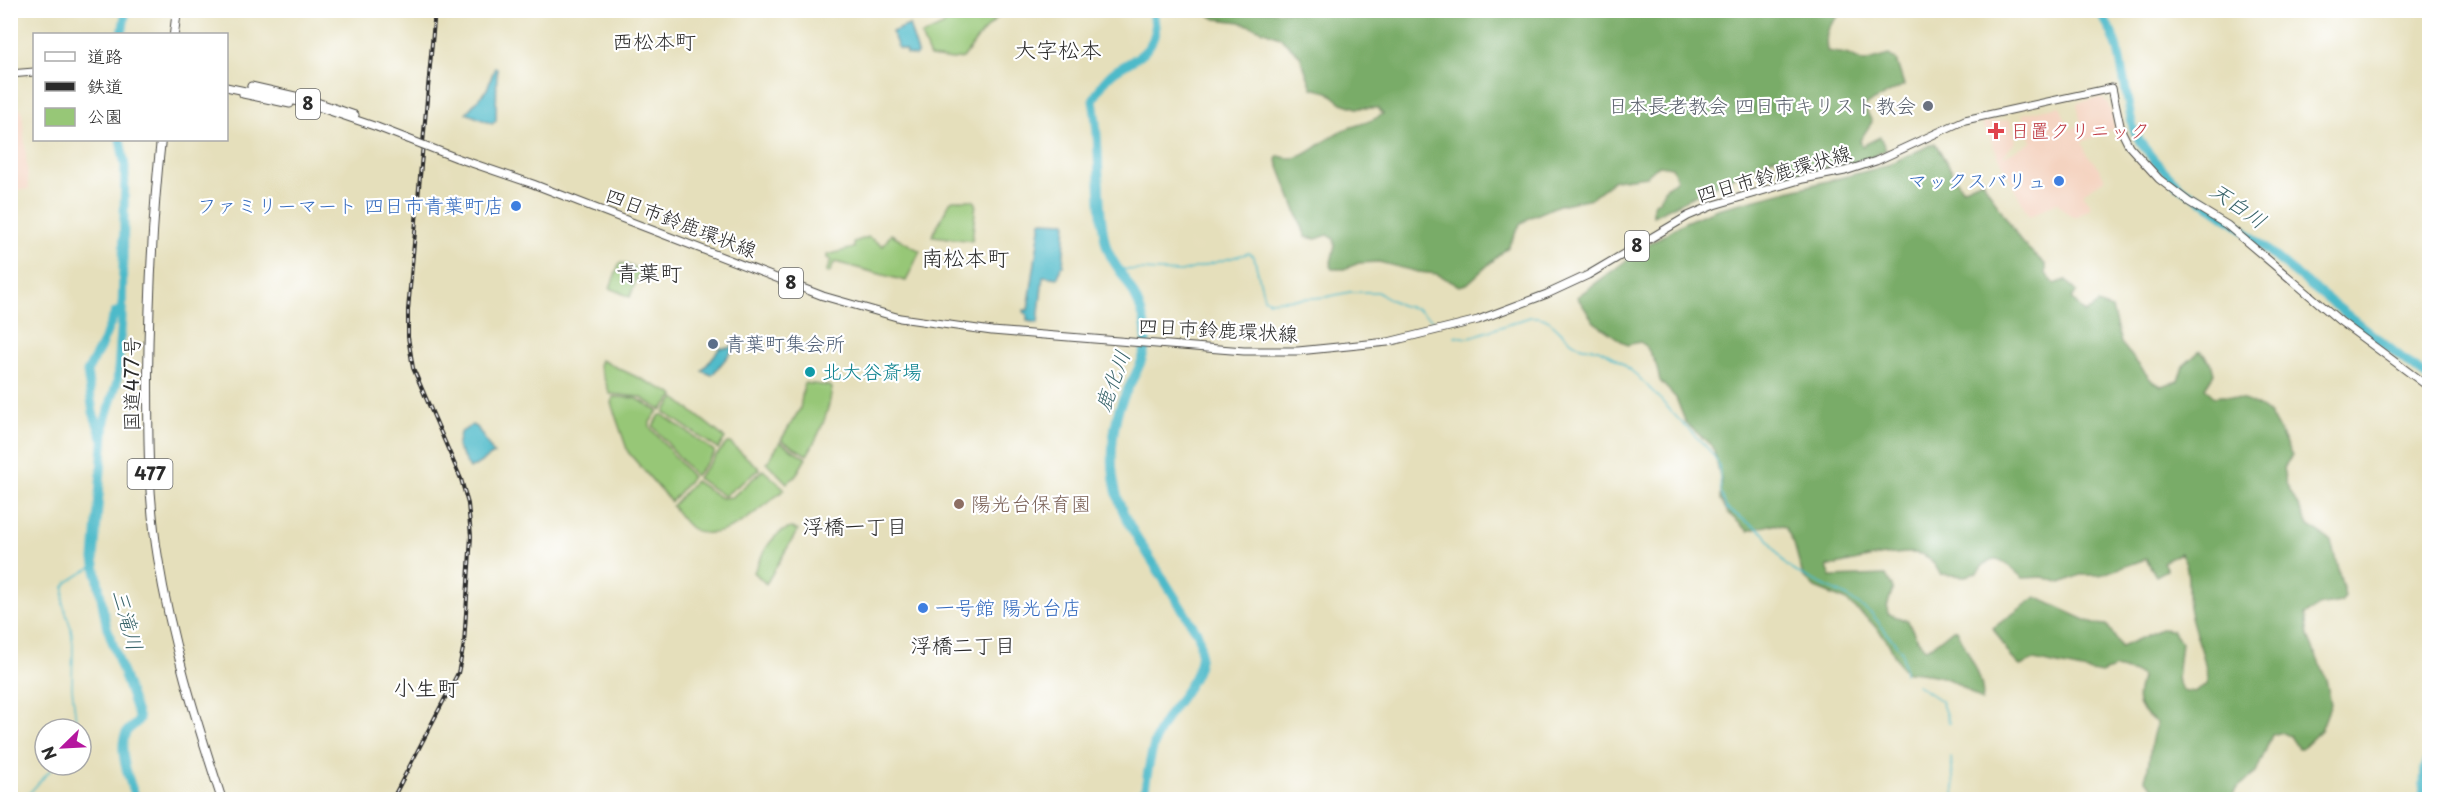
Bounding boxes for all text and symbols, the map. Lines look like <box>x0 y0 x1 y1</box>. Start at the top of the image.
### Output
district label: 西松本町 <box>612 24 696 56</box>
district label: 大字松本 <box>1014 32 1102 65</box>
legend <box>33 33 228 141</box>
text: 道路 <box>87 42 123 69</box>
text: 鉄道 <box>87 72 123 99</box>
road number: 8 <box>296 89 320 119</box>
place label: 日本長老教会 四日市キリスト教会 <box>1608 90 1916 120</box>
marker: 日本長老教会 四日市キリスト教会 <box>1921 99 1935 113</box>
text: 公園 <box>87 102 123 129</box>
place label: 日置クリニック <box>2010 115 2150 145</box>
marker: 日置クリニック <box>1987 122 2005 140</box>
street label: 四日市鈴鹿環状線 <box>1693 137 1855 210</box>
place label: マックスバリュ <box>1907 165 2047 195</box>
water label: 天白川 <box>2204 173 2274 236</box>
marker: マックスバリュ <box>2052 174 2066 188</box>
street label: 四日市鈴鹿環状線 <box>601 179 761 265</box>
place label: ファミリーマート 四日市青葉町店 <box>197 190 504 220</box>
marker: ファミリーマート 四日市青葉町店 <box>509 199 523 213</box>
road number: 8 <box>1625 231 1649 261</box>
district label: 南松本町 <box>921 240 1009 273</box>
district label: 青葉町 <box>616 255 682 288</box>
road number: 8 <box>779 268 803 298</box>
street label: 四日市鈴鹿環状線 <box>1137 310 1299 348</box>
place label: 青葉町集会所 <box>725 328 845 358</box>
street label: 国道477号 <box>116 337 146 431</box>
marker: 青葉町集会所 <box>706 337 720 351</box>
water label: 鹿化川 <box>1085 345 1137 415</box>
place label: 北大谷斎場 <box>822 356 922 386</box>
marker: 北大谷斎場 <box>803 365 817 379</box>
road number: 477 <box>128 459 172 489</box>
place label: 陽光台保育園 <box>971 488 1091 518</box>
marker: 陽光台保育園 <box>952 497 966 511</box>
district label: 浮橋一丁目 <box>803 509 908 541</box>
water label: 三滝川 <box>105 585 153 654</box>
place label: 一号館 陽光台店 <box>935 592 1082 622</box>
marker: 一号館 陽光台店 <box>916 601 930 615</box>
district label: 浮橋二丁目 <box>911 628 1016 660</box>
district label: 小生町 <box>393 670 459 703</box>
north arrow <box>33 717 93 777</box>
text: N <box>35 743 62 764</box>

